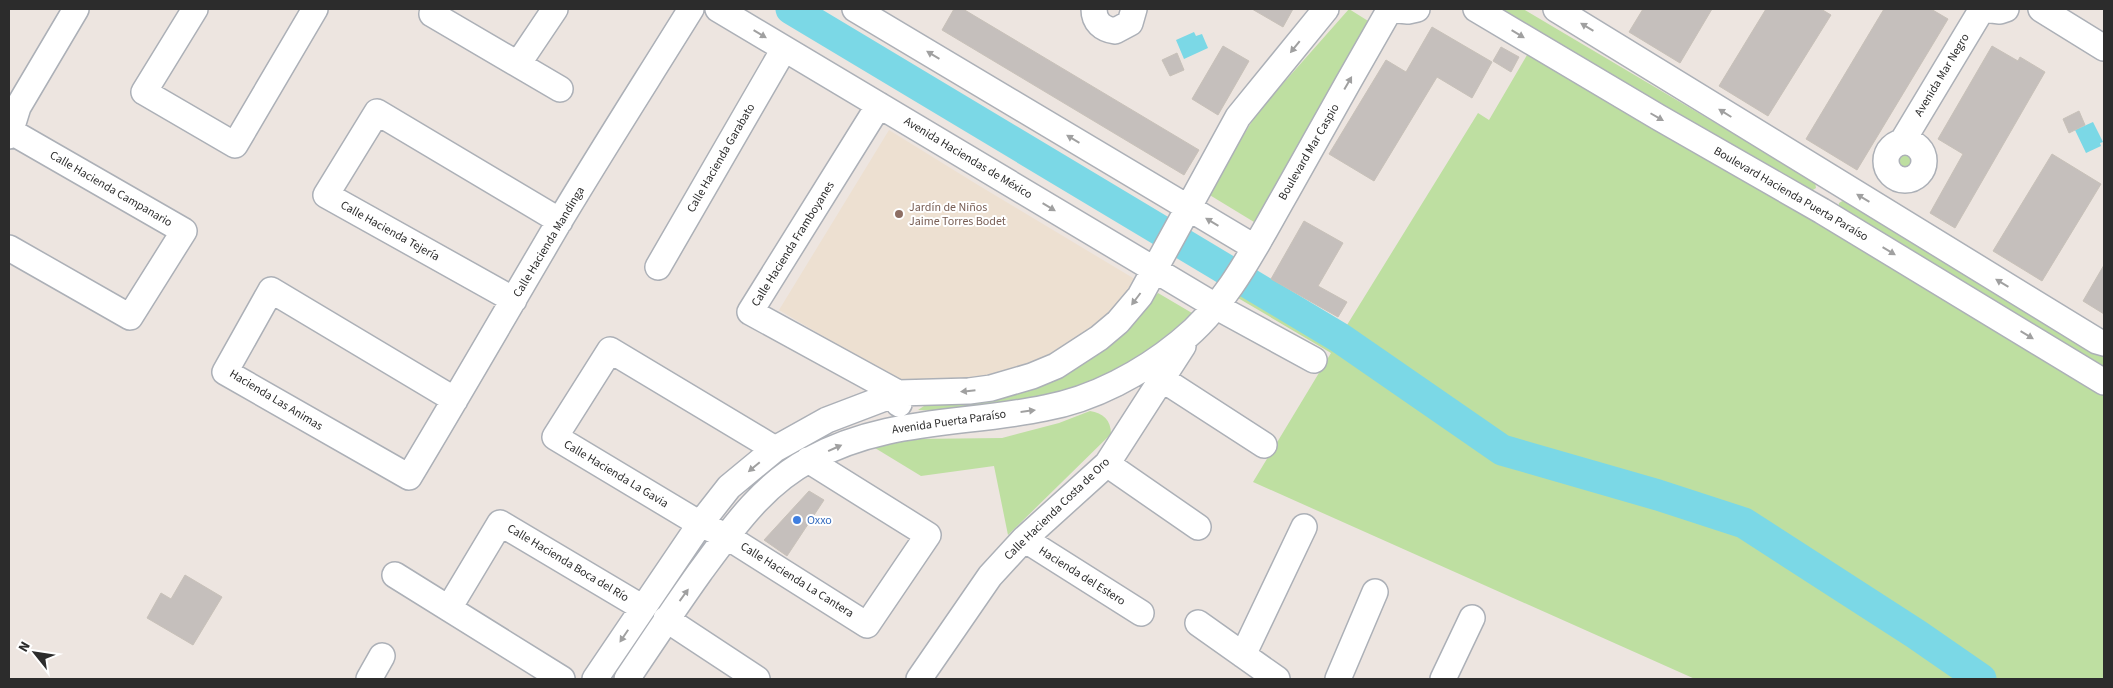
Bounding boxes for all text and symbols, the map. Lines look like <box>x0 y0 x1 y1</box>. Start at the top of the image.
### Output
one-way arrow <box>1580 23 1593 32</box>
one-way arrow <box>753 29 766 38</box>
one-way arrow <box>1511 29 1524 38</box>
street label: Avenida Mar Negro <box>1910 30 1974 120</box>
one-way arrow <box>1290 40 1301 53</box>
one-way arrow <box>927 51 940 60</box>
one-way arrow <box>1344 76 1352 91</box>
street label: Calle Hacienda Garabato <box>683 100 759 216</box>
street label: Boulevard Mar Caspio <box>1274 101 1344 203</box>
one-way arrow <box>1719 108 1732 117</box>
one-way arrow <box>1651 112 1664 121</box>
street label: Avenida Haciendas de México <box>901 113 1035 203</box>
one-way arrow <box>1066 134 1079 143</box>
street label: Boulevard Hacienda Puerta Paraíso <box>1711 143 1871 245</box>
street label: Calle Hacienda Campanario <box>47 147 175 231</box>
street label: Calle Hacienda Framboyanes <box>747 178 839 310</box>
street label: Calle Hacienda Mandinga <box>509 183 589 301</box>
one-way arrow <box>1857 194 1870 203</box>
street label: Calle Hacienda Tejería <box>337 197 443 265</box>
place label: Jardín de Niños Jaime Torres Bodet <box>909 199 1006 230</box>
one-way arrow <box>1043 202 1056 211</box>
marker: Jardín de Niños Jaime Torres Bodet <box>893 208 905 220</box>
one-way arrow <box>1206 218 1219 227</box>
one-way arrow <box>1882 246 1895 255</box>
one-way arrow <box>1995 278 2009 287</box>
one-way arrow <box>1131 292 1141 306</box>
one-way arrow <box>2021 331 2034 340</box>
street label: Hacienda Las Animas <box>226 365 326 435</box>
one-way arrow <box>959 387 975 395</box>
street label: Avenida Puerta Paraíso <box>891 406 1007 438</box>
one-way arrow <box>1020 406 1036 414</box>
street label: Calle Hacienda La Gavia <box>560 436 672 512</box>
one-way arrow <box>828 444 842 452</box>
street label: Calle Hacienda Costa de Oro <box>1000 454 1114 564</box>
one-way arrow <box>748 461 761 472</box>
place label: Oxxo <box>807 512 832 529</box>
marker: Oxxo <box>791 514 803 526</box>
street label: Calle Hacienda Boca del Río <box>504 520 632 606</box>
street label: Calle Hacienda La Cantera <box>737 538 857 622</box>
street label: Hacienda del Estero <box>1035 542 1129 610</box>
one-way arrow <box>679 588 689 602</box>
north arrow <box>10 628 60 678</box>
one-way arrow <box>619 630 629 643</box>
text: N <box>14 638 36 656</box>

